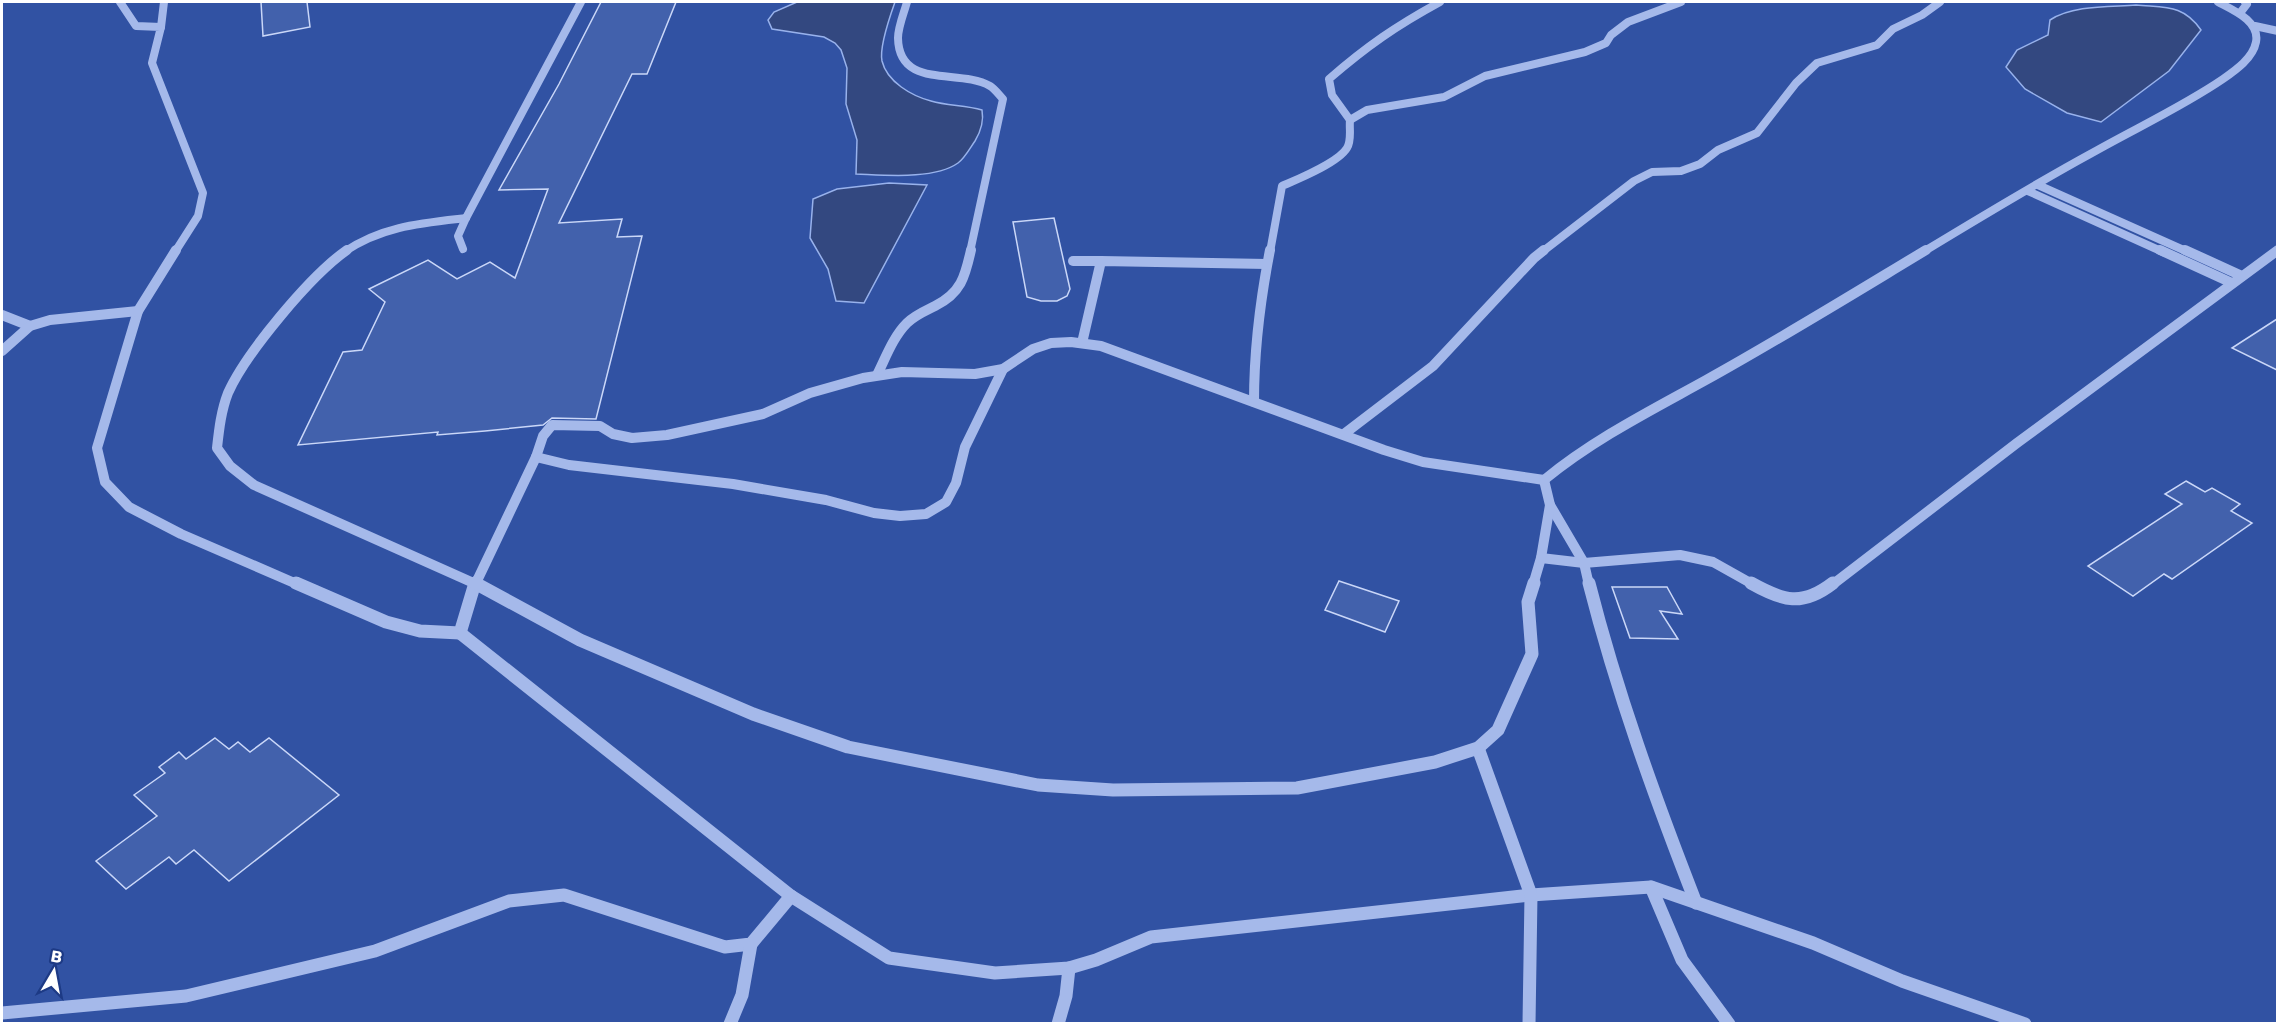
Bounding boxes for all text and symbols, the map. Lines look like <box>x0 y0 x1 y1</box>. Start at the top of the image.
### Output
north arrow <box>24 941 84 1001</box>
text: B <box>49 946 64 967</box>

